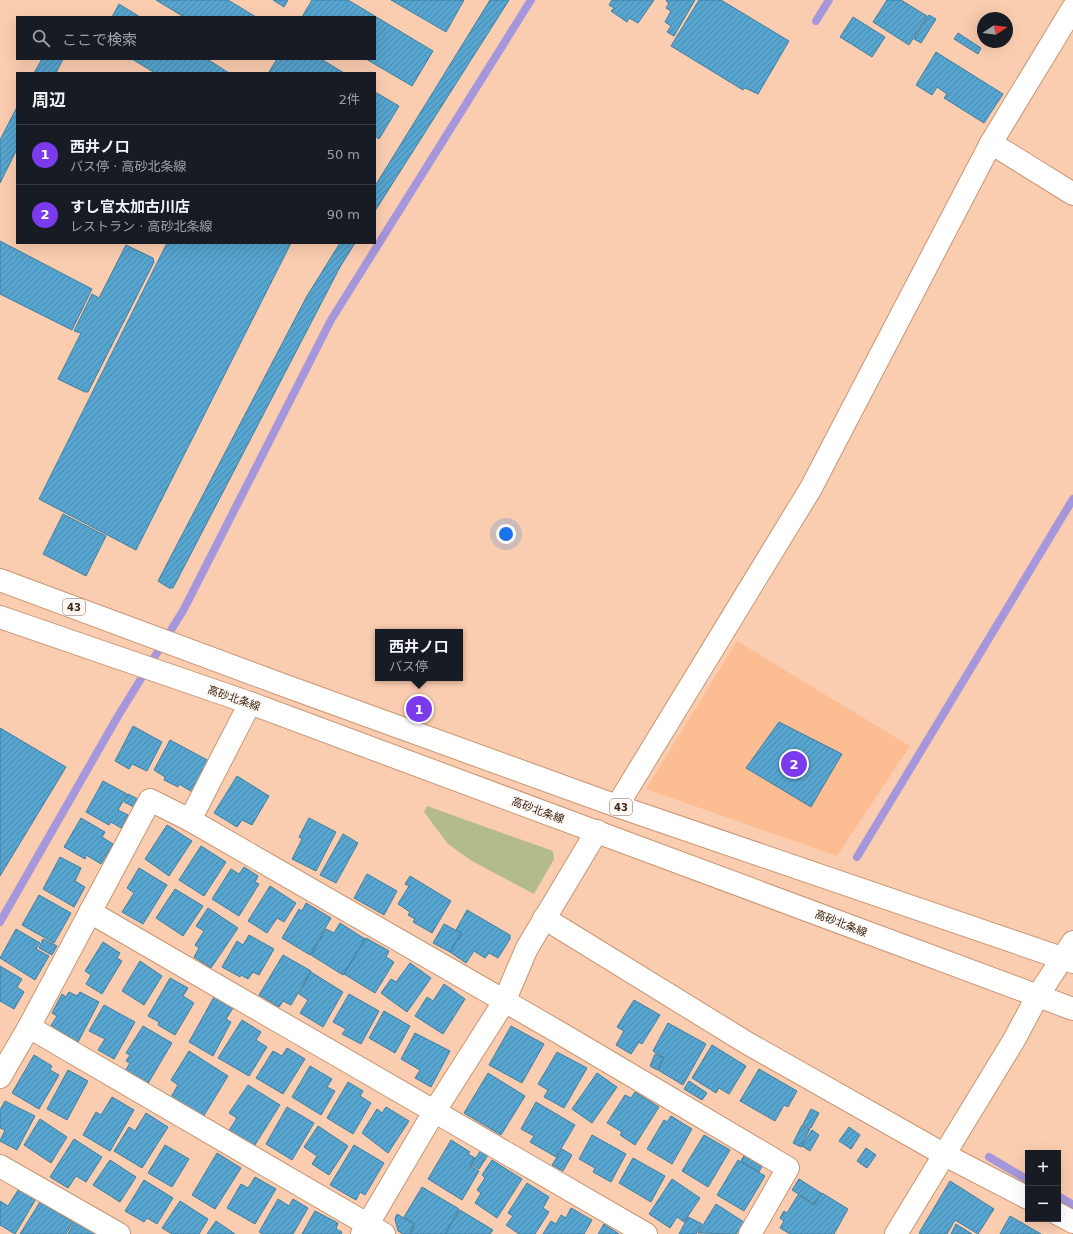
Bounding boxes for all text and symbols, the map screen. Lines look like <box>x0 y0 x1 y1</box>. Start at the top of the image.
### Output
north arrow <box>977 12 1013 48</box>
search box <box>16 16 376 60</box>
icon: search <box>30 27 52 49</box>
text: ここで検索 <box>62 31 137 49</box>
text: 周辺 <box>32 90 66 110</box>
text: 2件 <box>339 92 360 107</box>
text: 西井ノ口 <box>70 138 130 156</box>
text: 1 <box>40 147 50 162</box>
text: 50 m <box>327 147 360 162</box>
text: バス停 · 高砂北条線 <box>70 159 186 174</box>
text: すし官太加古川店 <box>70 198 190 216</box>
text: 2 <box>40 207 50 222</box>
text: 90 m <box>327 207 360 222</box>
text: レストラン · 高砂北条線 <box>70 219 212 234</box>
your location <box>496 524 516 544</box>
road number: 43 <box>63 599 85 615</box>
popup <box>375 629 463 681</box>
text: 西井ノ口 <box>389 638 449 656</box>
text: バス停 <box>389 659 428 674</box>
street label: 高砂北条線 <box>206 683 262 714</box>
pin: 1 <box>406 694 432 724</box>
pin: 2 <box>781 749 807 779</box>
street label: 高砂北条線 <box>510 795 566 826</box>
road number: 43 <box>610 799 632 815</box>
street label: 高砂北条線 <box>813 908 869 939</box>
map controls <box>1025 1150 1061 1222</box>
button: + <box>1025 1150 1061 1186</box>
button: − <box>1025 1186 1061 1222</box>

